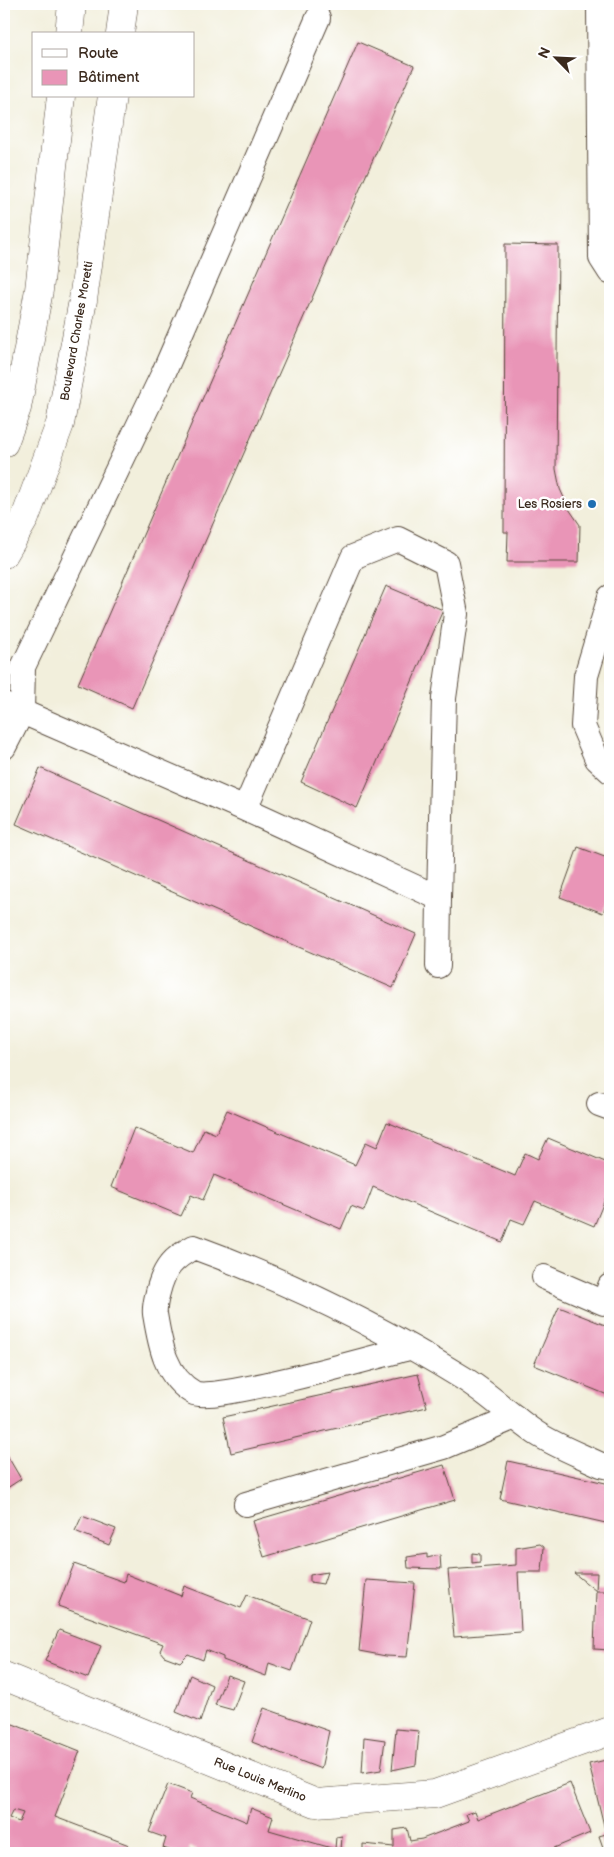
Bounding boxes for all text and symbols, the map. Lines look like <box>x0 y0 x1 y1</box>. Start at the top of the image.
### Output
legend <box>32 32 195 98</box>
north arrow <box>532 32 582 82</box>
text: Route <box>78 44 119 63</box>
text: N <box>535 45 554 61</box>
text: Bâtiment <box>78 68 140 87</box>
street label: Boulevard Charles Moretti <box>57 260 97 402</box>
place label: Les Rosiers <box>518 497 582 512</box>
marker: Les Rosiers <box>586 498 598 510</box>
street label: Rue Louis Merlino <box>212 1755 309 1805</box>

